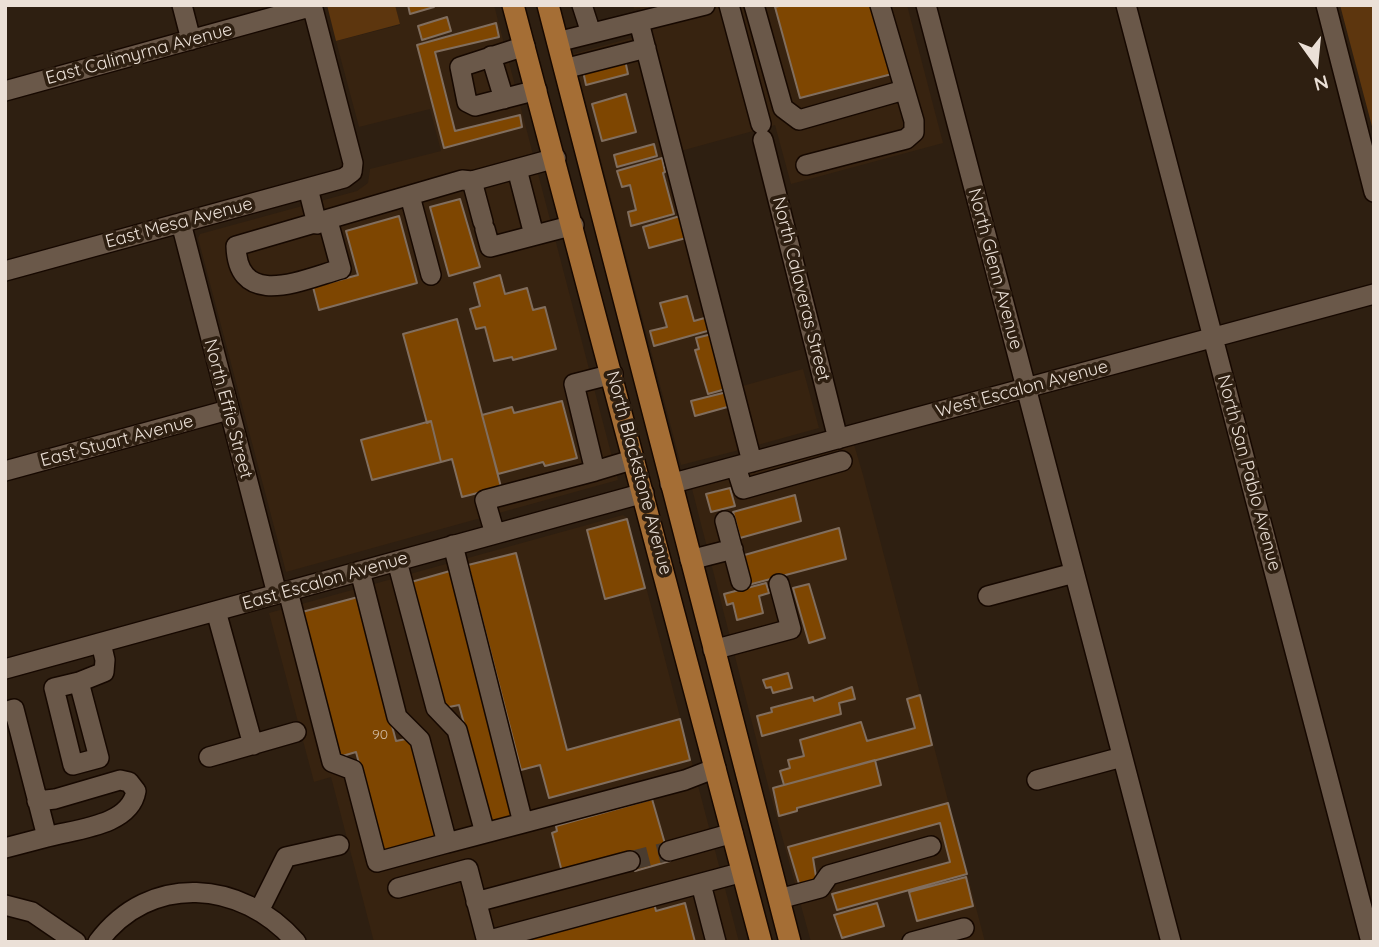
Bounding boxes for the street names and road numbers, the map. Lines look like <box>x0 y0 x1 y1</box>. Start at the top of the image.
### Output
street label: East Calimyrna Avenue <box>43 19 235 89</box>
street label: North Glenn Avenue <box>963 186 1027 352</box>
street label: East Mesa Avenue <box>103 193 255 253</box>
street label: North Calaveras Street <box>768 194 834 384</box>
street label: North Effie Street <box>199 337 257 481</box>
street label: West Escalon Avenue <box>934 356 1110 422</box>
street label: North Blackstone Avenue <box>601 369 677 577</box>
street label: North San Pablo Avenue <box>1212 373 1286 573</box>
street label: East Stuart Avenue <box>38 410 196 472</box>
street label: East Escalon Avenue <box>240 547 410 615</box>

